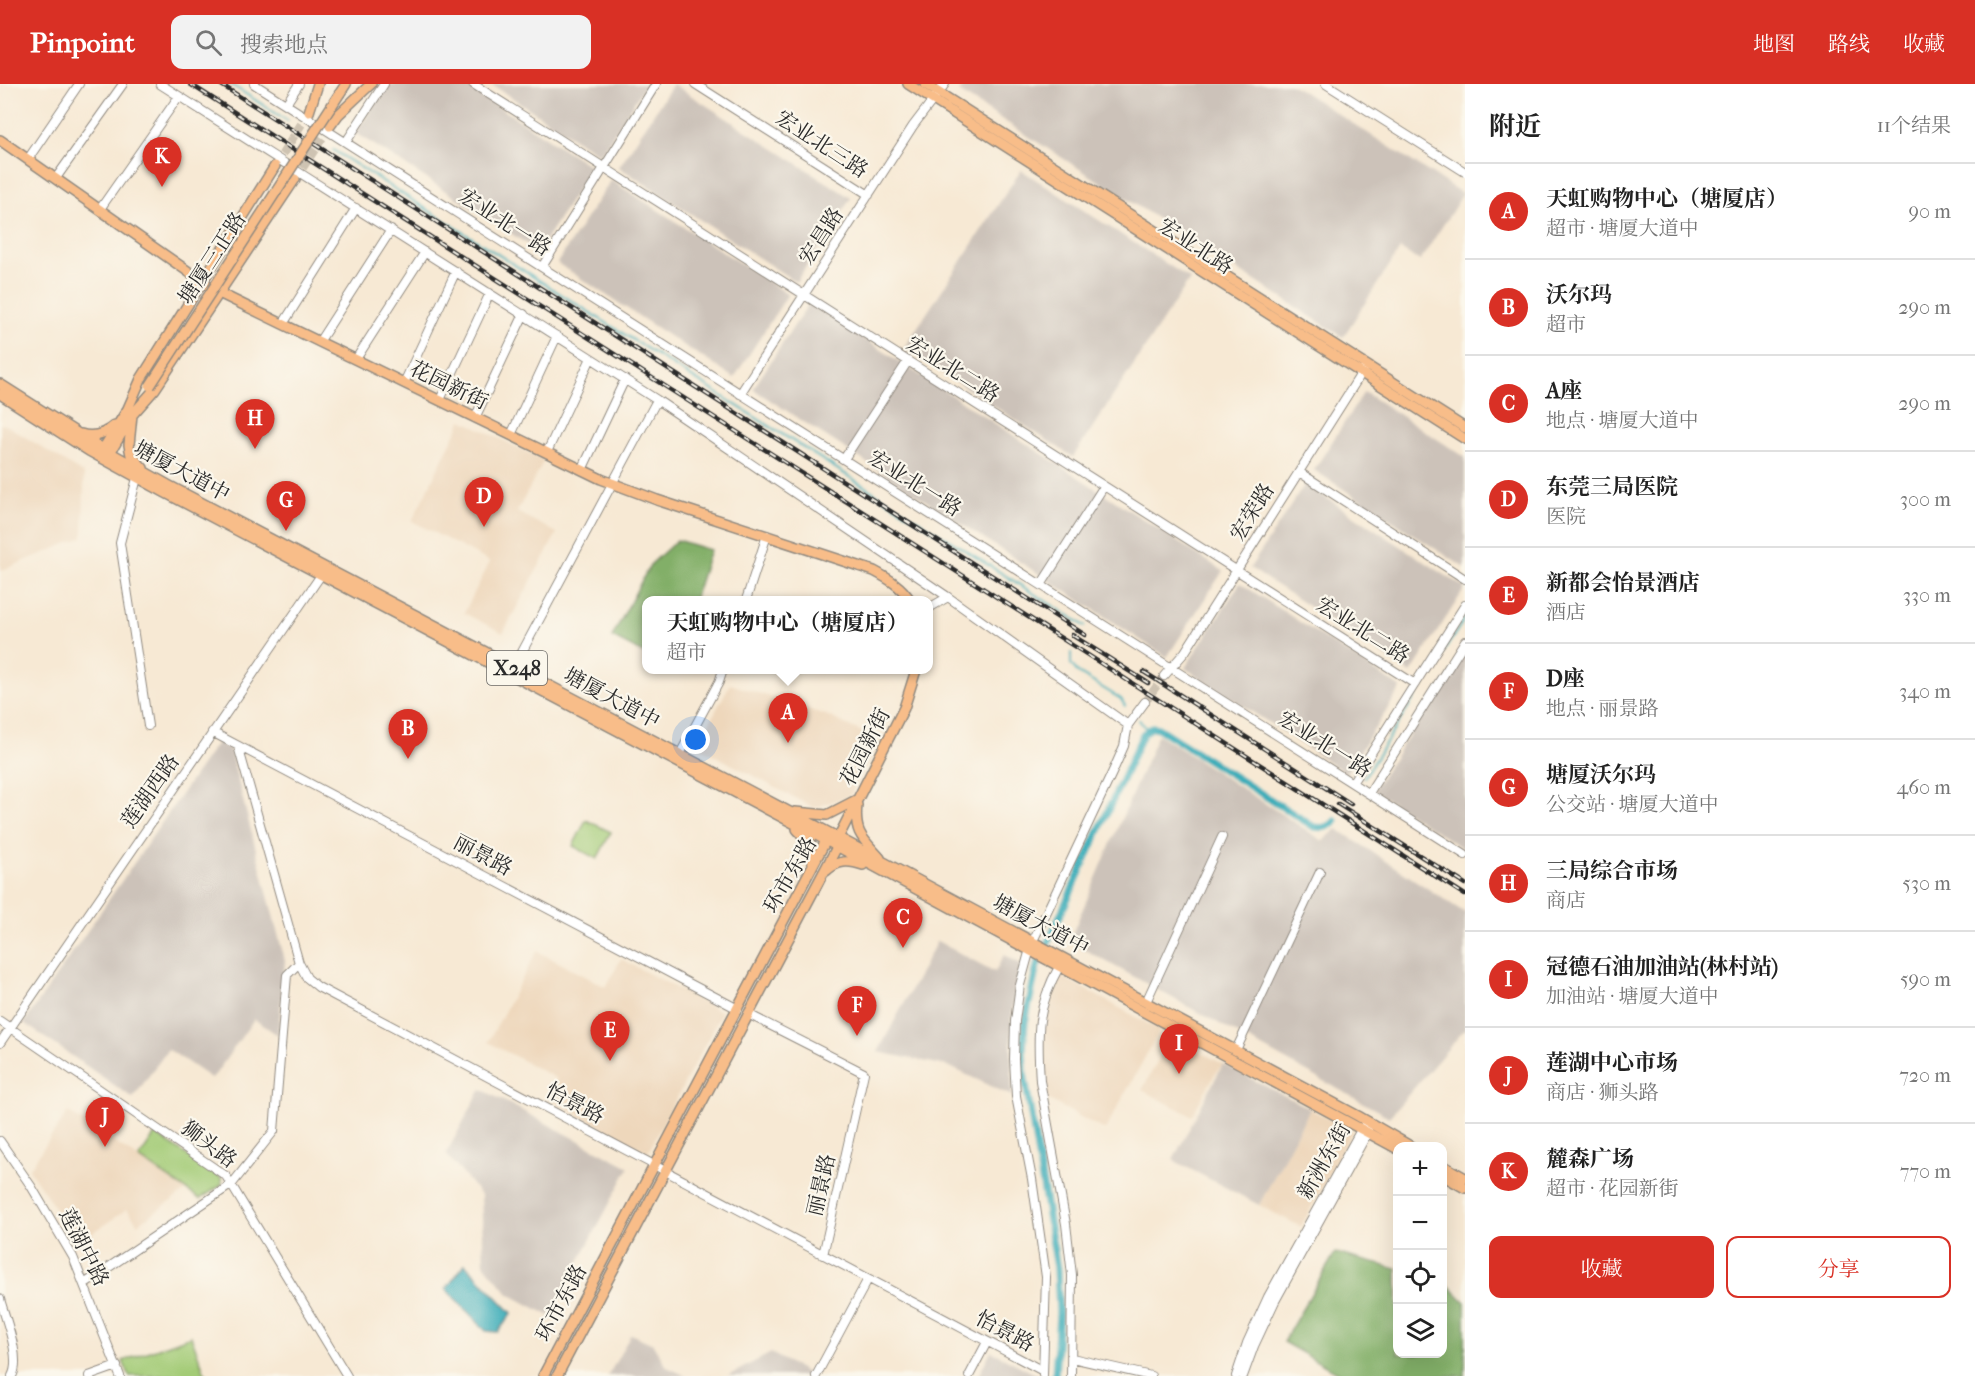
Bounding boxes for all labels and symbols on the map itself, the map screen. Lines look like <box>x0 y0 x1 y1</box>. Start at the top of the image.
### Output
street label: 宏业北三路 <box>771 105 873 183</box>
pin: K <box>142 138 182 187</box>
street label: 宏业北一路 <box>454 183 556 261</box>
street label: 宏昌路 <box>794 203 848 269</box>
street label: 塘厦三正路 <box>173 207 251 309</box>
street label: 宏业北路 <box>1154 213 1238 279</box>
street label: 宏业北二路 <box>902 331 1004 407</box>
street label: 花园新街 <box>406 356 492 414</box>
pin: H <box>236 400 274 449</box>
street label: 塘厦大道中 <box>130 436 234 506</box>
street label: 宏业北一路 <box>864 445 966 521</box>
pin: D <box>464 478 504 527</box>
street label: 宏荣路 <box>1225 479 1279 545</box>
pin: G <box>266 482 306 531</box>
street label: 宏业北二路 <box>1312 592 1414 668</box>
road number: X248 <box>487 651 547 685</box>
street label: 塘厦大道中 <box>560 663 664 733</box>
pin: A <box>768 694 808 743</box>
street label: 花园新街 <box>835 704 895 790</box>
street label: 宏业北一路 <box>1274 706 1376 782</box>
pin: B <box>388 710 428 759</box>
your location <box>681 725 710 754</box>
street label: 莲湖西路 <box>116 750 184 832</box>
street label: 丽景路 <box>450 830 516 880</box>
street label: 环市东路 <box>759 833 821 917</box>
street label: 塘厦大道中 <box>989 890 1093 960</box>
pin: C <box>884 898 922 948</box>
pin: F <box>838 986 876 1036</box>
pin: E <box>590 1012 630 1061</box>
pin: I <box>1160 1024 1198 1074</box>
street label: 怡景路 <box>542 1078 608 1128</box>
pin: J <box>86 1098 124 1147</box>
street label: 狮头路 <box>177 1115 241 1173</box>
street label: 新洲东街 <box>1293 1119 1355 1203</box>
street label: 丽景路 <box>802 1152 840 1218</box>
street label: 莲湖中路 <box>54 1204 114 1290</box>
street label: 环市东路 <box>531 1260 591 1346</box>
street label: 怡景路 <box>972 1306 1038 1356</box>

